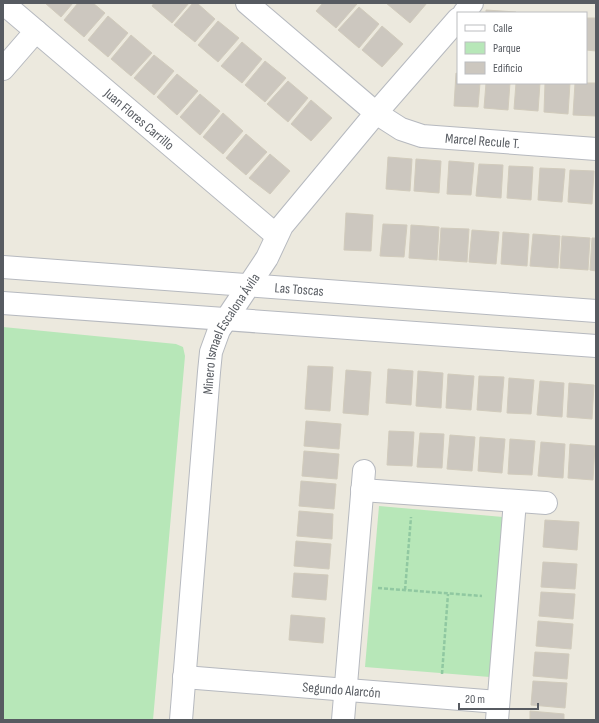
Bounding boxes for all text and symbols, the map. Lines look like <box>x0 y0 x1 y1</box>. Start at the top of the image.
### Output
legend <box>457 12 587 84</box>
text: Calle <box>493 21 513 36</box>
text: Parque <box>493 41 521 56</box>
text: Edificio <box>493 61 522 76</box>
street label: Juan Flores Carrillo <box>100 84 178 154</box>
street label: Marcel Recule T. <box>445 130 520 152</box>
street label: Minero Ismael Escalona Ávila <box>199 270 263 395</box>
street label: Las Toscas <box>274 279 324 300</box>
street label: Segundo Alarcón <box>302 678 381 702</box>
scale bar <box>459 685 538 711</box>
text: 20 m <box>465 692 485 707</box>

